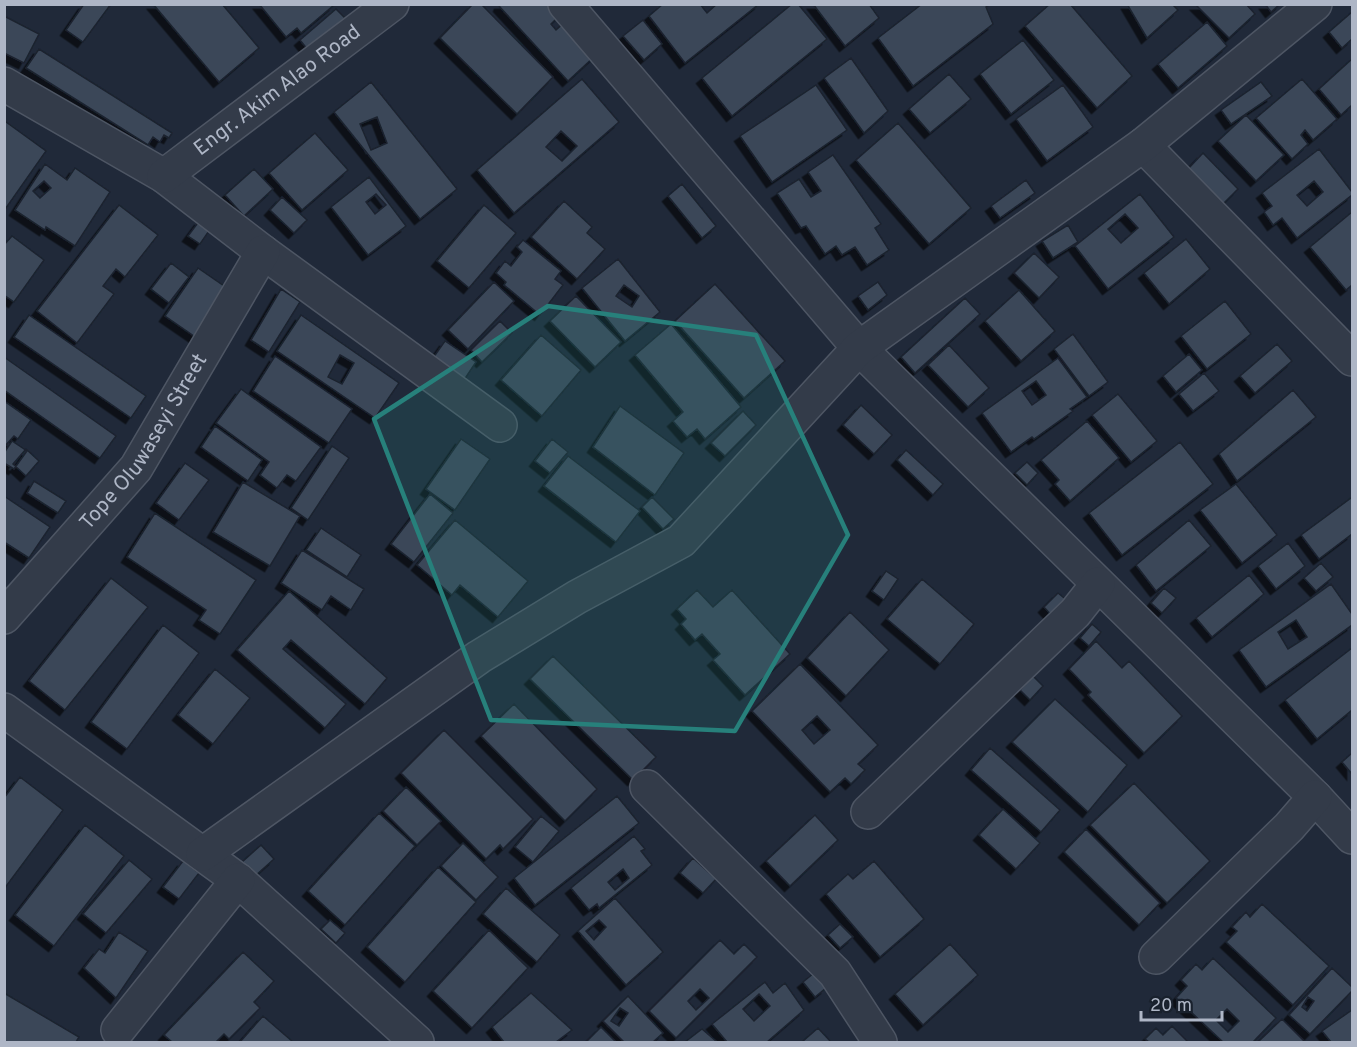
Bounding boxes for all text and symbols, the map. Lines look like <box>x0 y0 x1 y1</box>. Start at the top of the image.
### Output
street label: Engr. Akim Alao Road <box>189 19 366 162</box>
street label: Tope Oluwaseyi Street <box>74 349 214 536</box>
scale bar <box>1141 984 1222 1022</box>
text: 20 m <box>1150 995 1192 1018</box>

